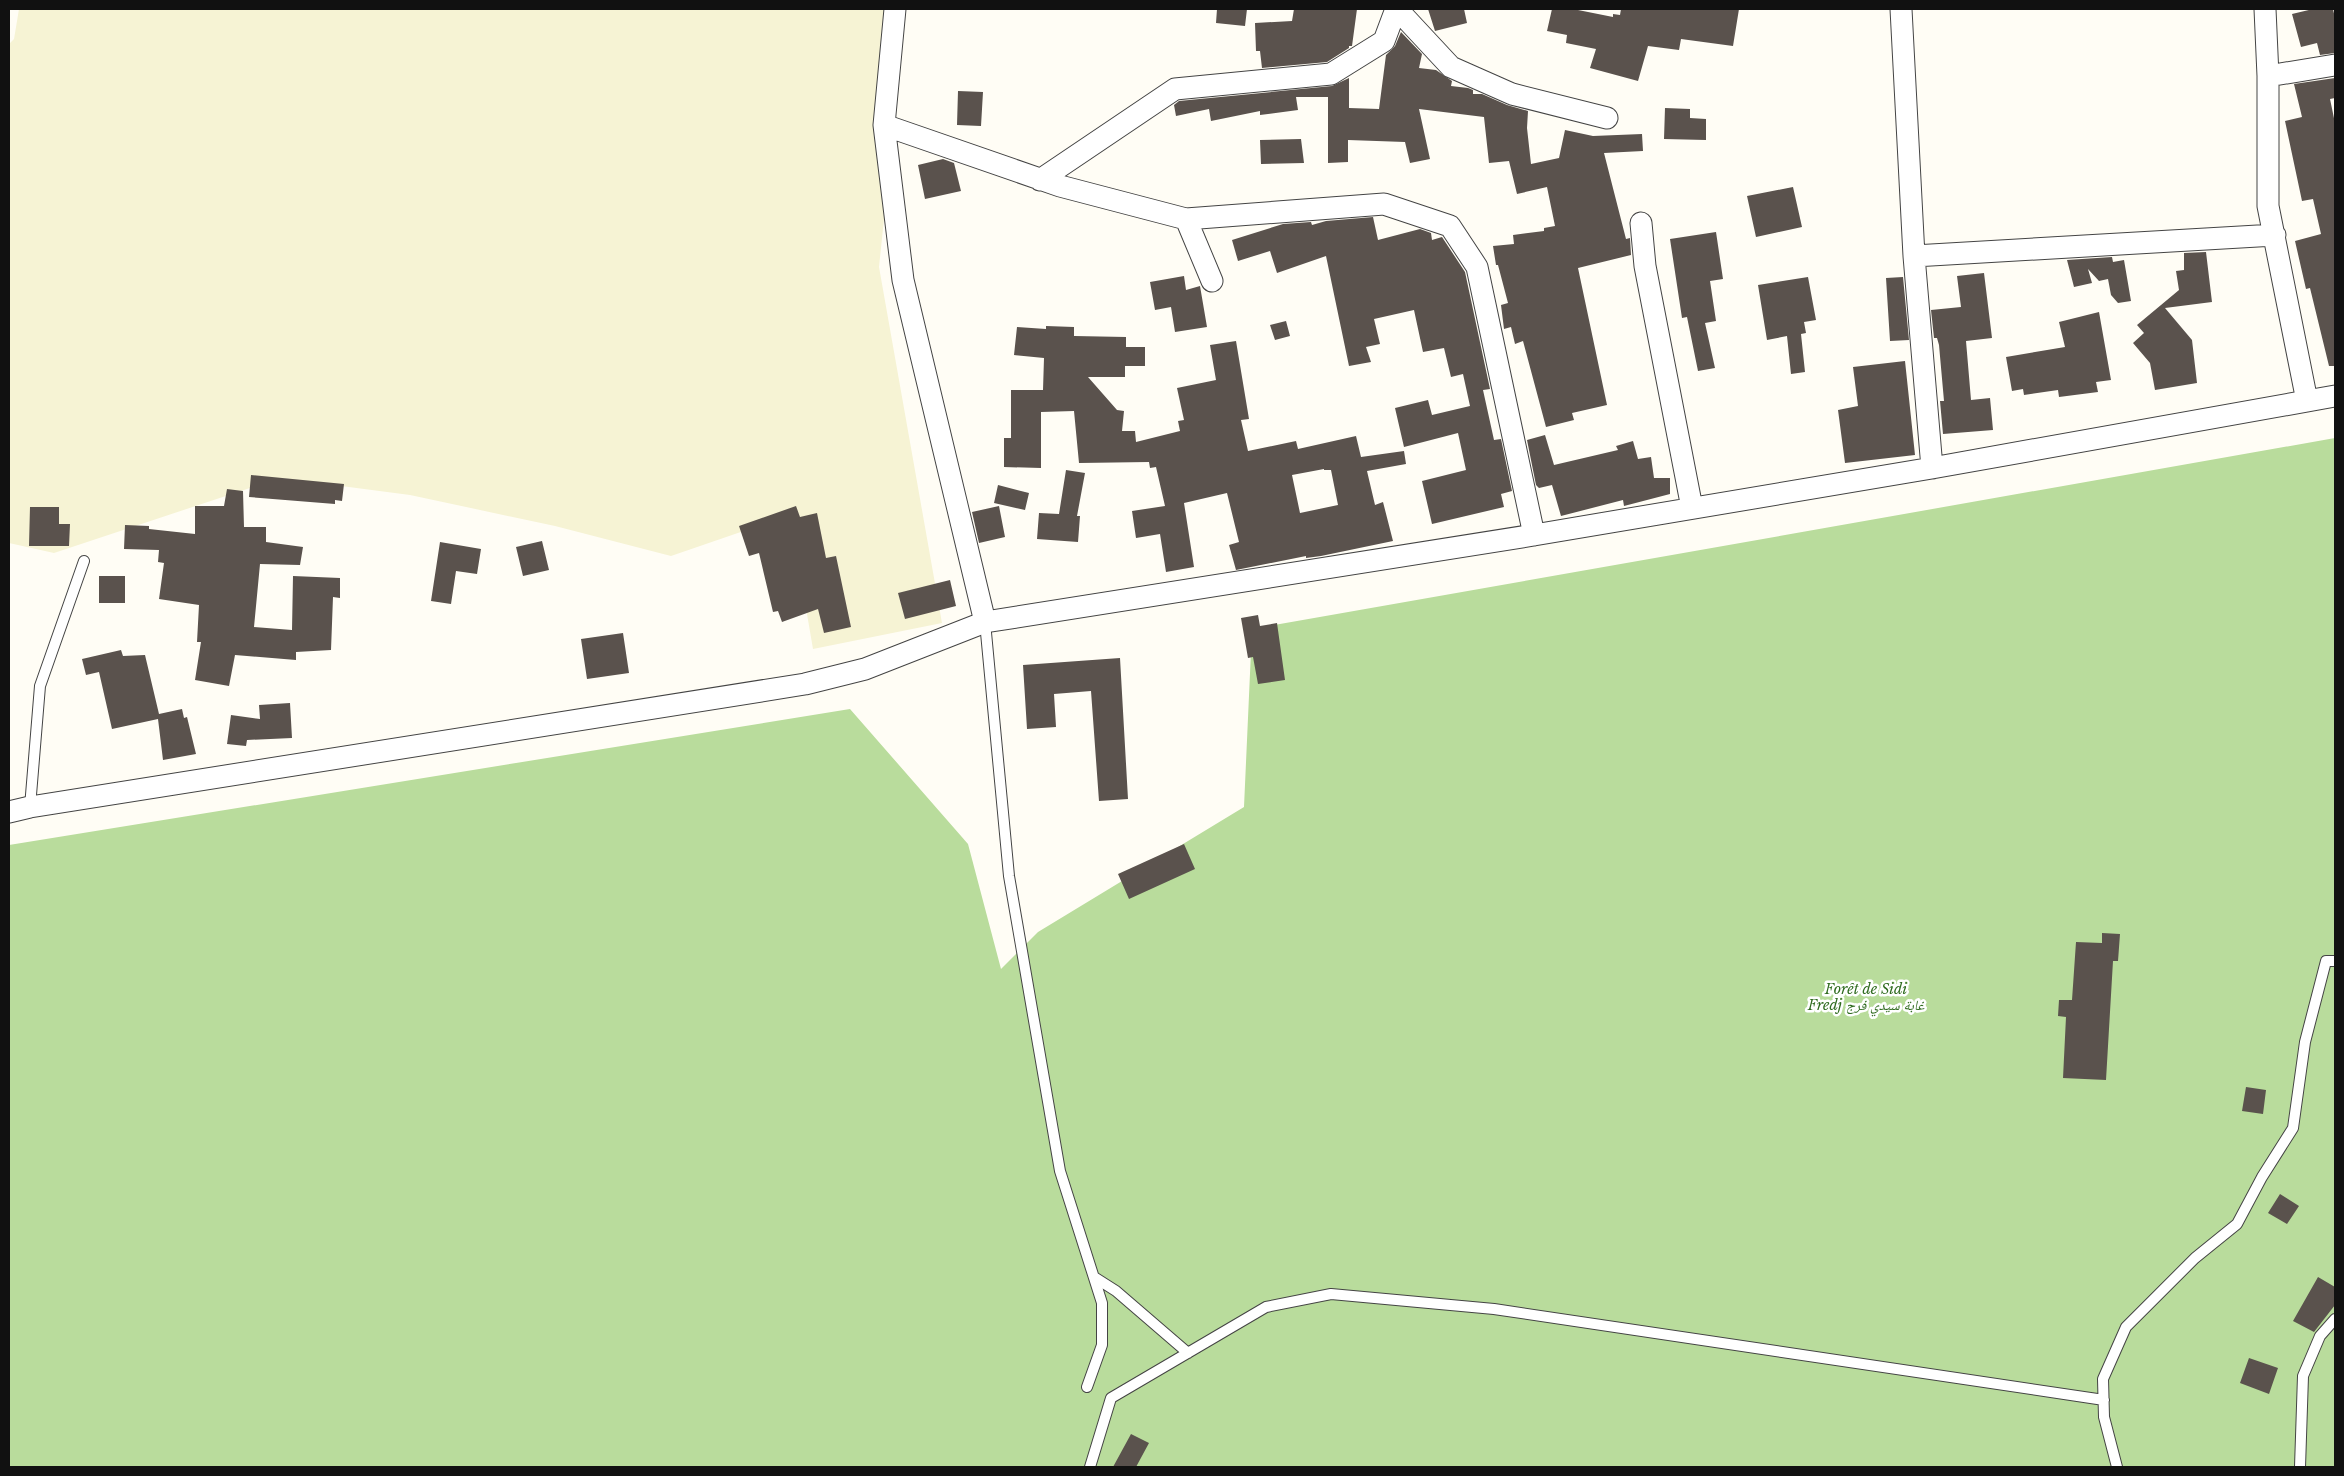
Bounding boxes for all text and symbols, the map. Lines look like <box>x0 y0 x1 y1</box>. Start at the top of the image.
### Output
park label: Forêt de Sidi Fredj غابة سيدي فرج <box>1807 980 1925 1017</box>

